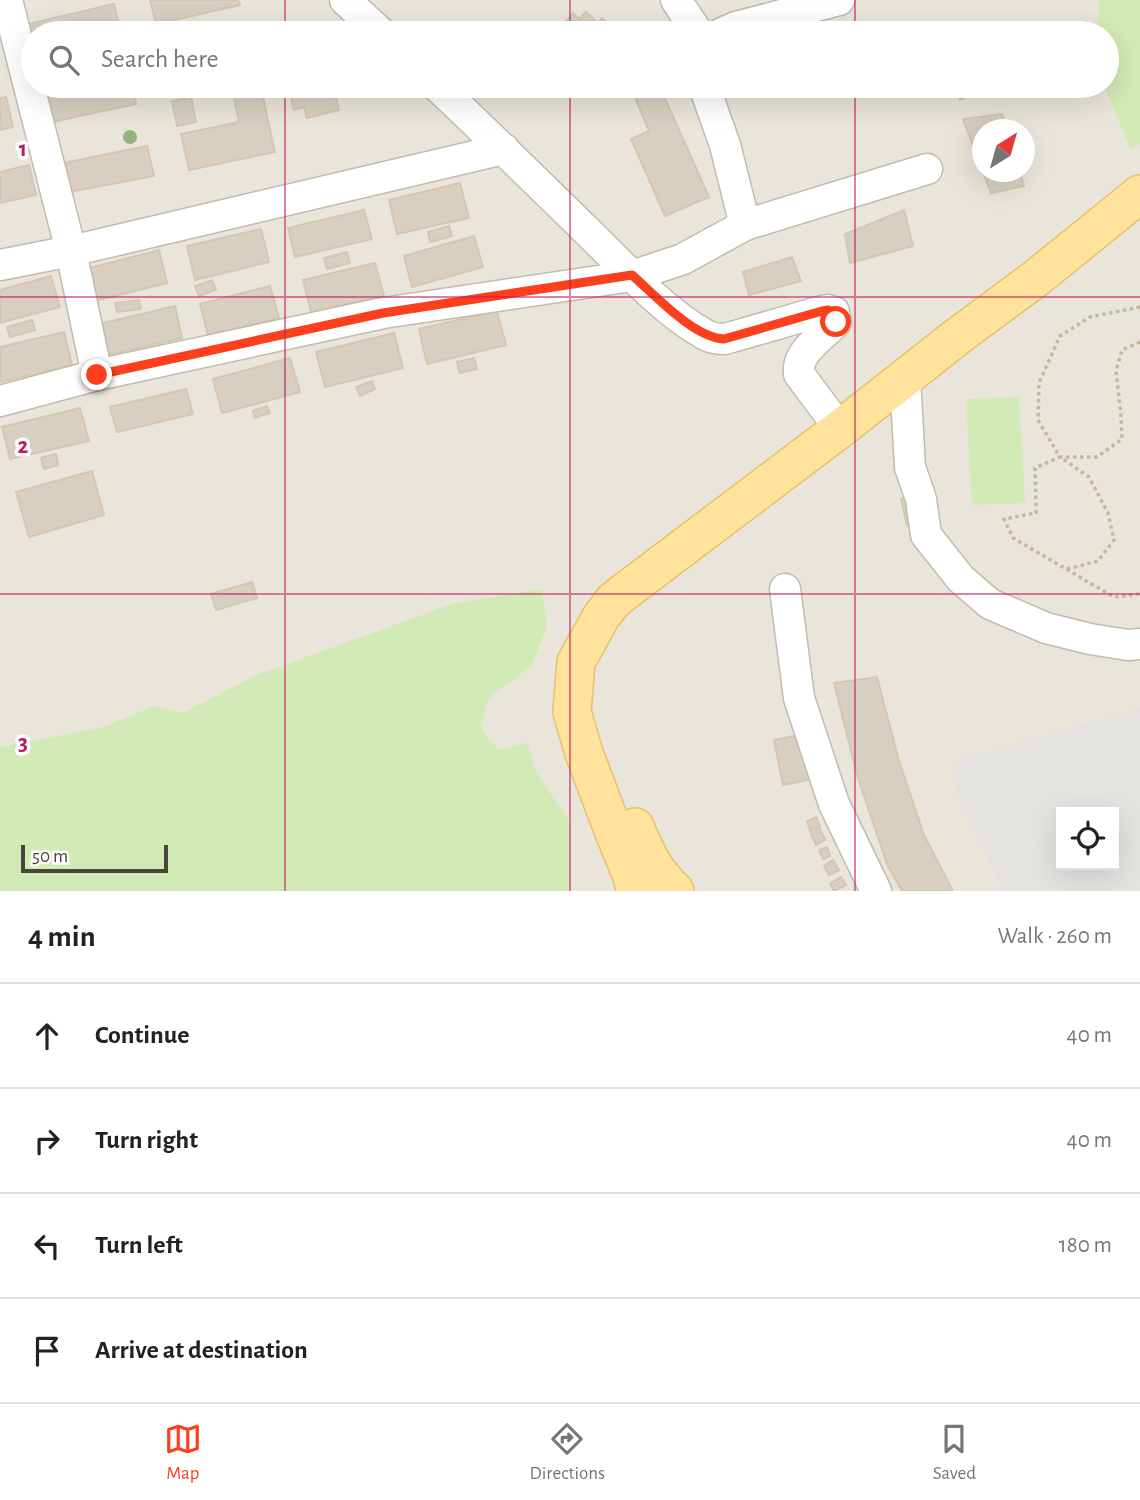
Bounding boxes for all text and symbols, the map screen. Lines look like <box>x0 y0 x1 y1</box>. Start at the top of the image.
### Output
search box <box>21 21 1119 98</box>
icon: search <box>45 41 83 79</box>
text: Search here <box>101 46 219 72</box>
north arrow <box>972 119 1035 182</box>
text: 1 <box>19 138 27 161</box>
route start <box>820 306 851 337</box>
route end <box>81 359 112 390</box>
text: 2 <box>18 435 29 458</box>
text: 3 <box>18 732 28 755</box>
map controls <box>1056 807 1119 870</box>
button: locate <box>1056 807 1119 870</box>
scale bar <box>21 842 168 874</box>
text: 50 m <box>32 847 68 866</box>
text: 4 min <box>28 922 96 952</box>
text: Walk · 260 m <box>997 925 1112 948</box>
icon: ahead <box>28 1017 66 1055</box>
text: Continue <box>95 1022 190 1048</box>
text: 40 m <box>1067 1024 1112 1047</box>
icon: right <box>28 1122 66 1160</box>
text: Turn right <box>95 1127 198 1153</box>
text: 40 m <box>1067 1129 1112 1152</box>
icon: left <box>28 1227 66 1265</box>
text: Turn left <box>95 1232 183 1258</box>
text: 180 m <box>1059 1234 1112 1257</box>
icon: arrive <box>28 1332 66 1370</box>
text: Arrive at destination <box>95 1337 308 1363</box>
tab: Map <box>164 1420 202 1485</box>
tab: Directions <box>529 1420 605 1485</box>
tab: Saved <box>933 1420 976 1485</box>

